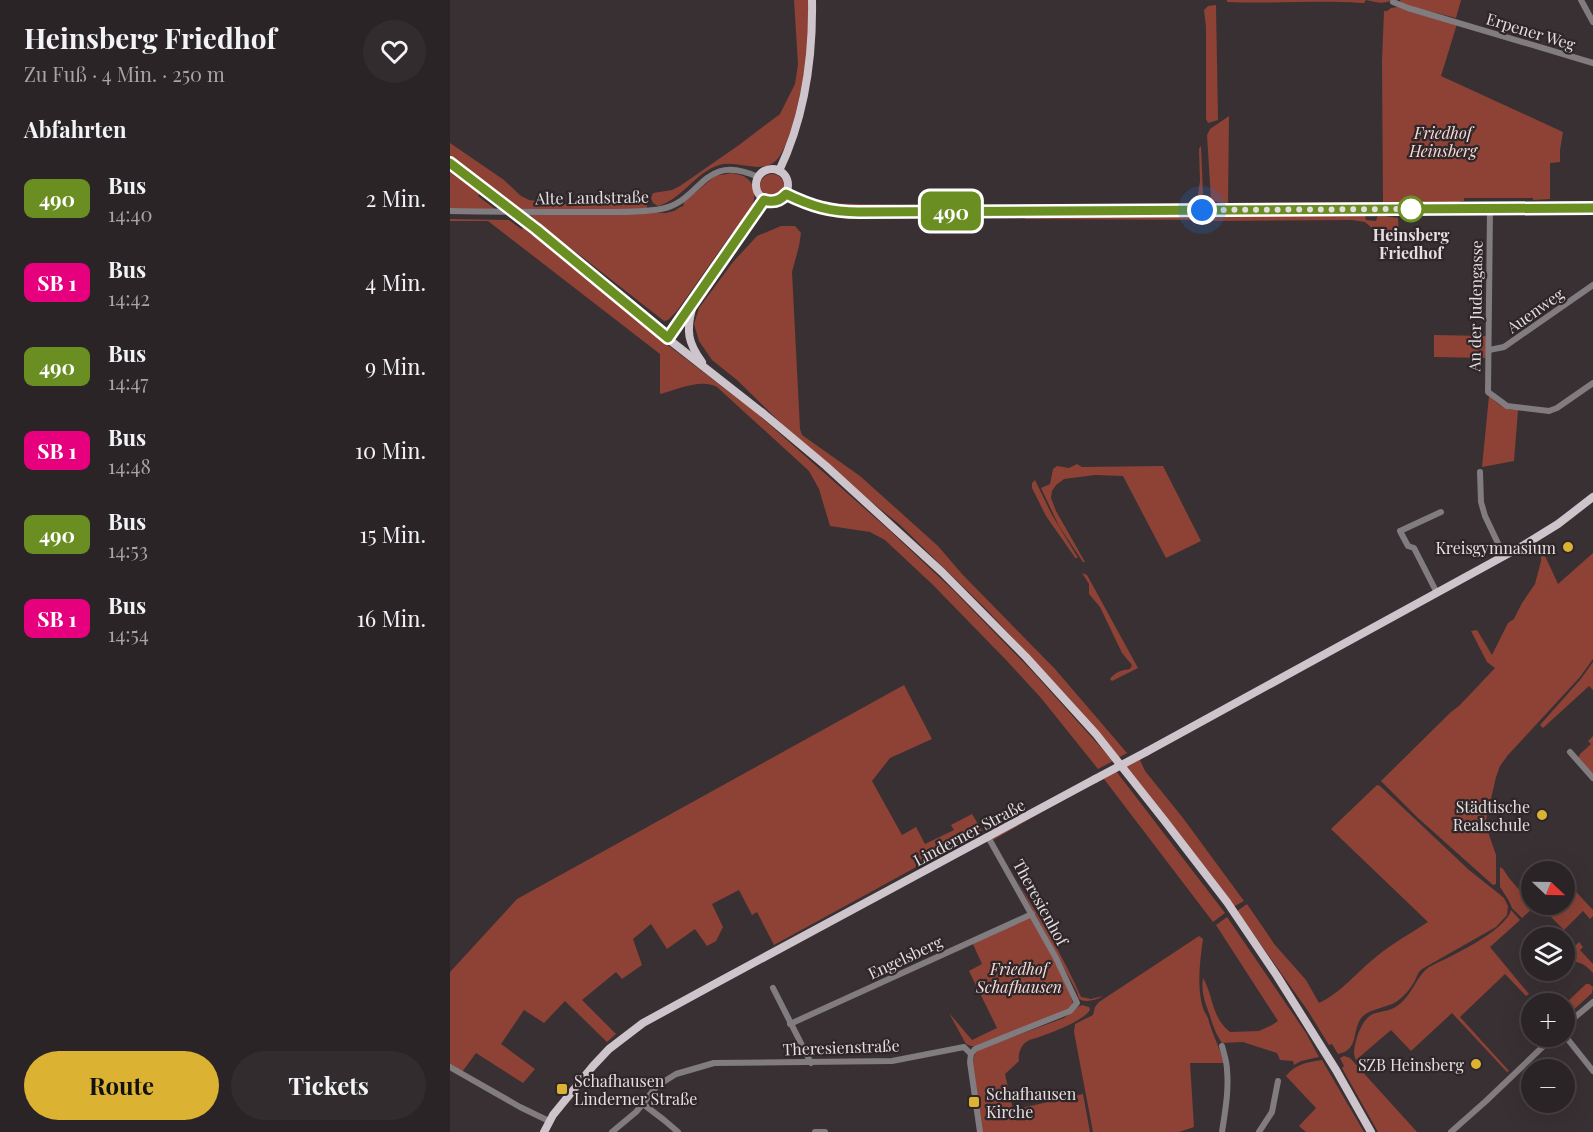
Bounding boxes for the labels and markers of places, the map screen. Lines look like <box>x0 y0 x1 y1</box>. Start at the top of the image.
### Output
marker: Heinsberg Friedhof <box>1398 196 1424 222</box>
place label: Heinsberg Friedhof <box>1373 224 1449 263</box>
place label: Kreisgymnasium <box>1435 537 1556 558</box>
marker: Kreisgymnasium <box>1561 540 1575 554</box>
place label: Städtische Realschule <box>1453 796 1530 835</box>
marker: Städtische Realschule <box>1535 808 1549 822</box>
place label: SZB Heinsberg <box>1358 1054 1465 1075</box>
marker: SZB Heinsberg <box>1469 1057 1483 1071</box>
place label: Schafhausen Linderner Straße <box>574 1070 697 1109</box>
marker: Schafhausen Linderner Straße <box>555 1082 569 1096</box>
place label: Schafhausen Kirche <box>986 1083 1077 1122</box>
marker: Schafhausen Kirche <box>967 1095 981 1109</box>

